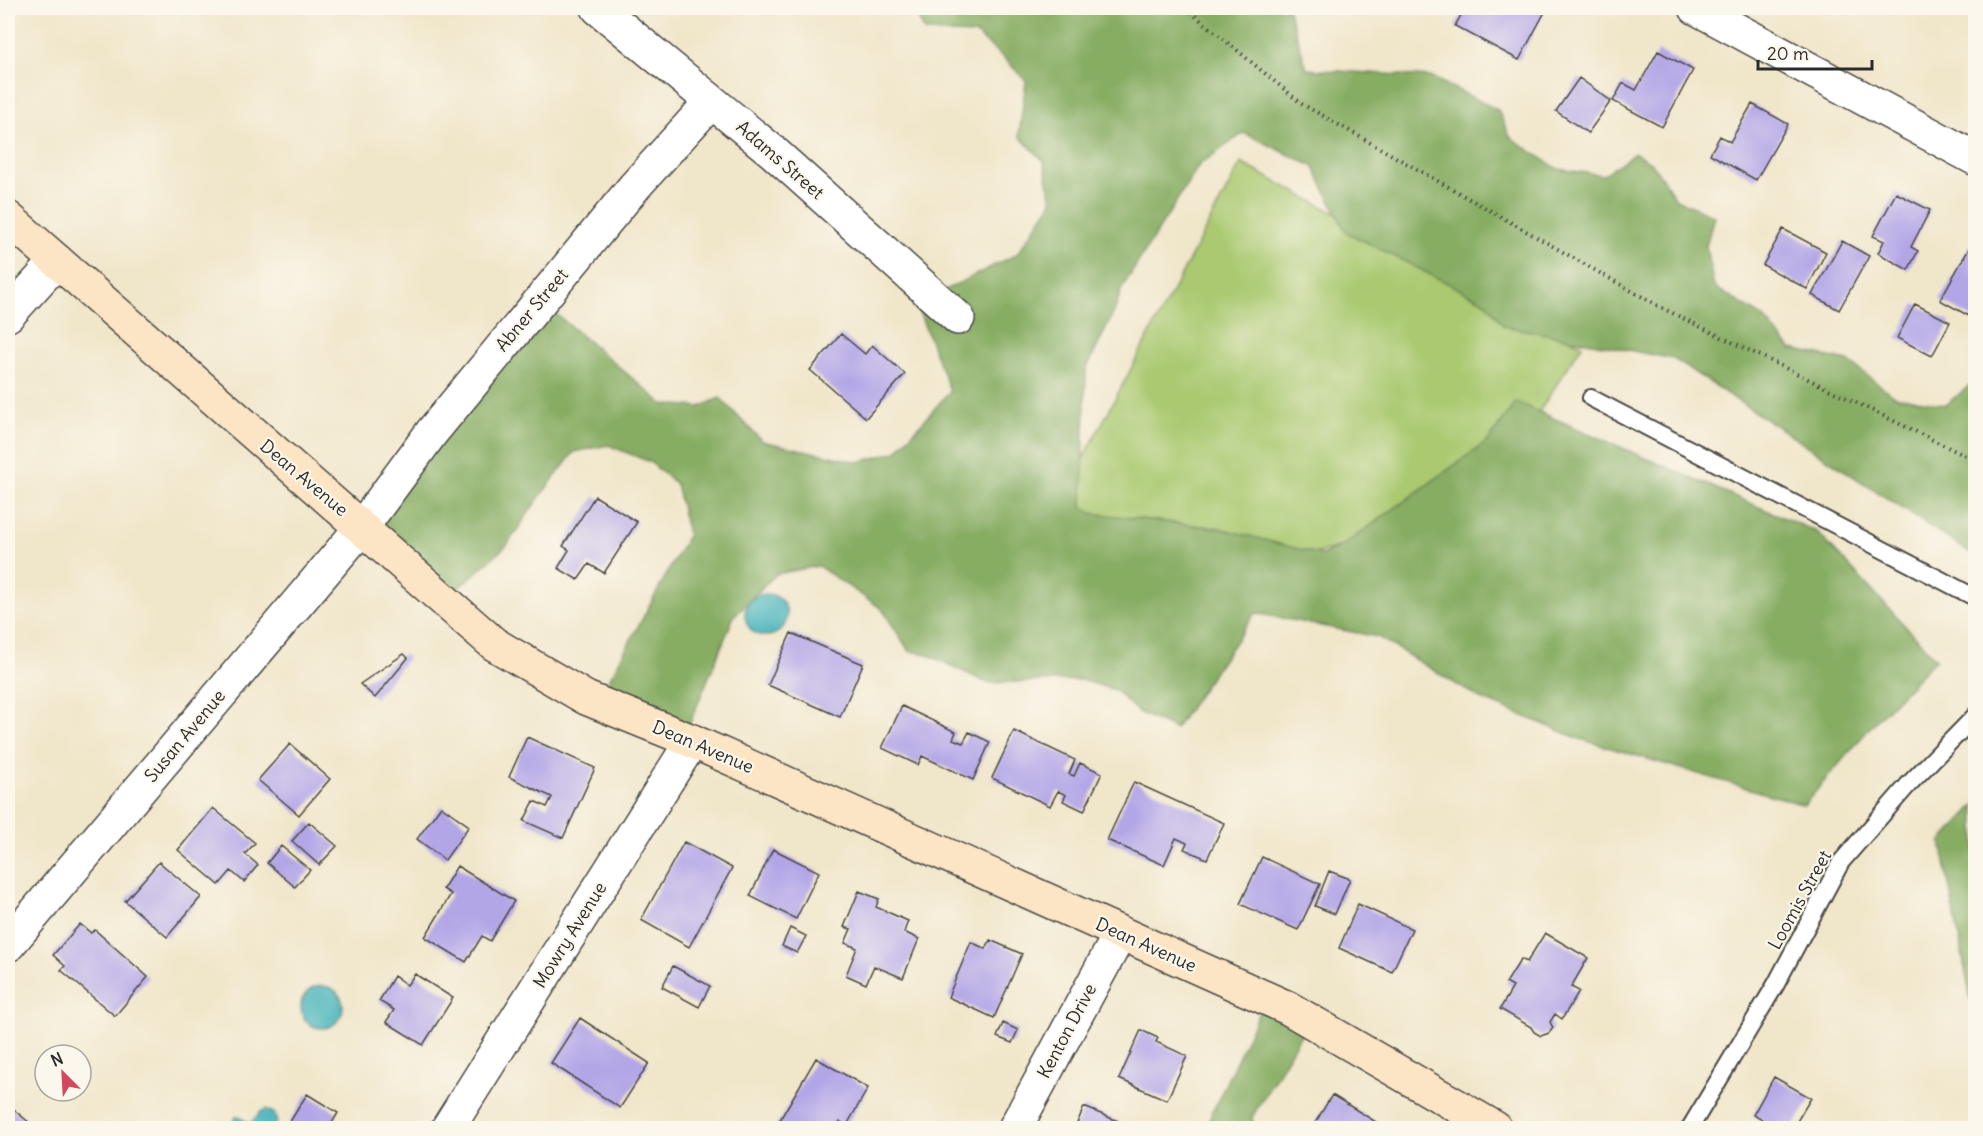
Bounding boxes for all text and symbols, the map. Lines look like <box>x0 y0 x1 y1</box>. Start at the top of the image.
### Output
scale bar <box>1758 33 1872 71</box>
text: 20 m <box>1767 42 1809 65</box>
street label: Adams Street <box>732 115 829 204</box>
street label: Abner Street <box>490 263 573 356</box>
street label: Dean Avenue <box>256 434 353 521</box>
street label: Susan Avenue <box>139 685 230 787</box>
street label: Dean Avenue <box>649 715 757 778</box>
street label: Loomis Street <box>1763 846 1836 954</box>
street label: Mowry Avenue <box>528 877 611 992</box>
street label: Dean Avenue <box>1092 912 1200 977</box>
street label: Kenton Drive <box>1032 979 1101 1082</box>
north arrow <box>33 1043 93 1103</box>
text: N <box>48 1048 66 1071</box>

